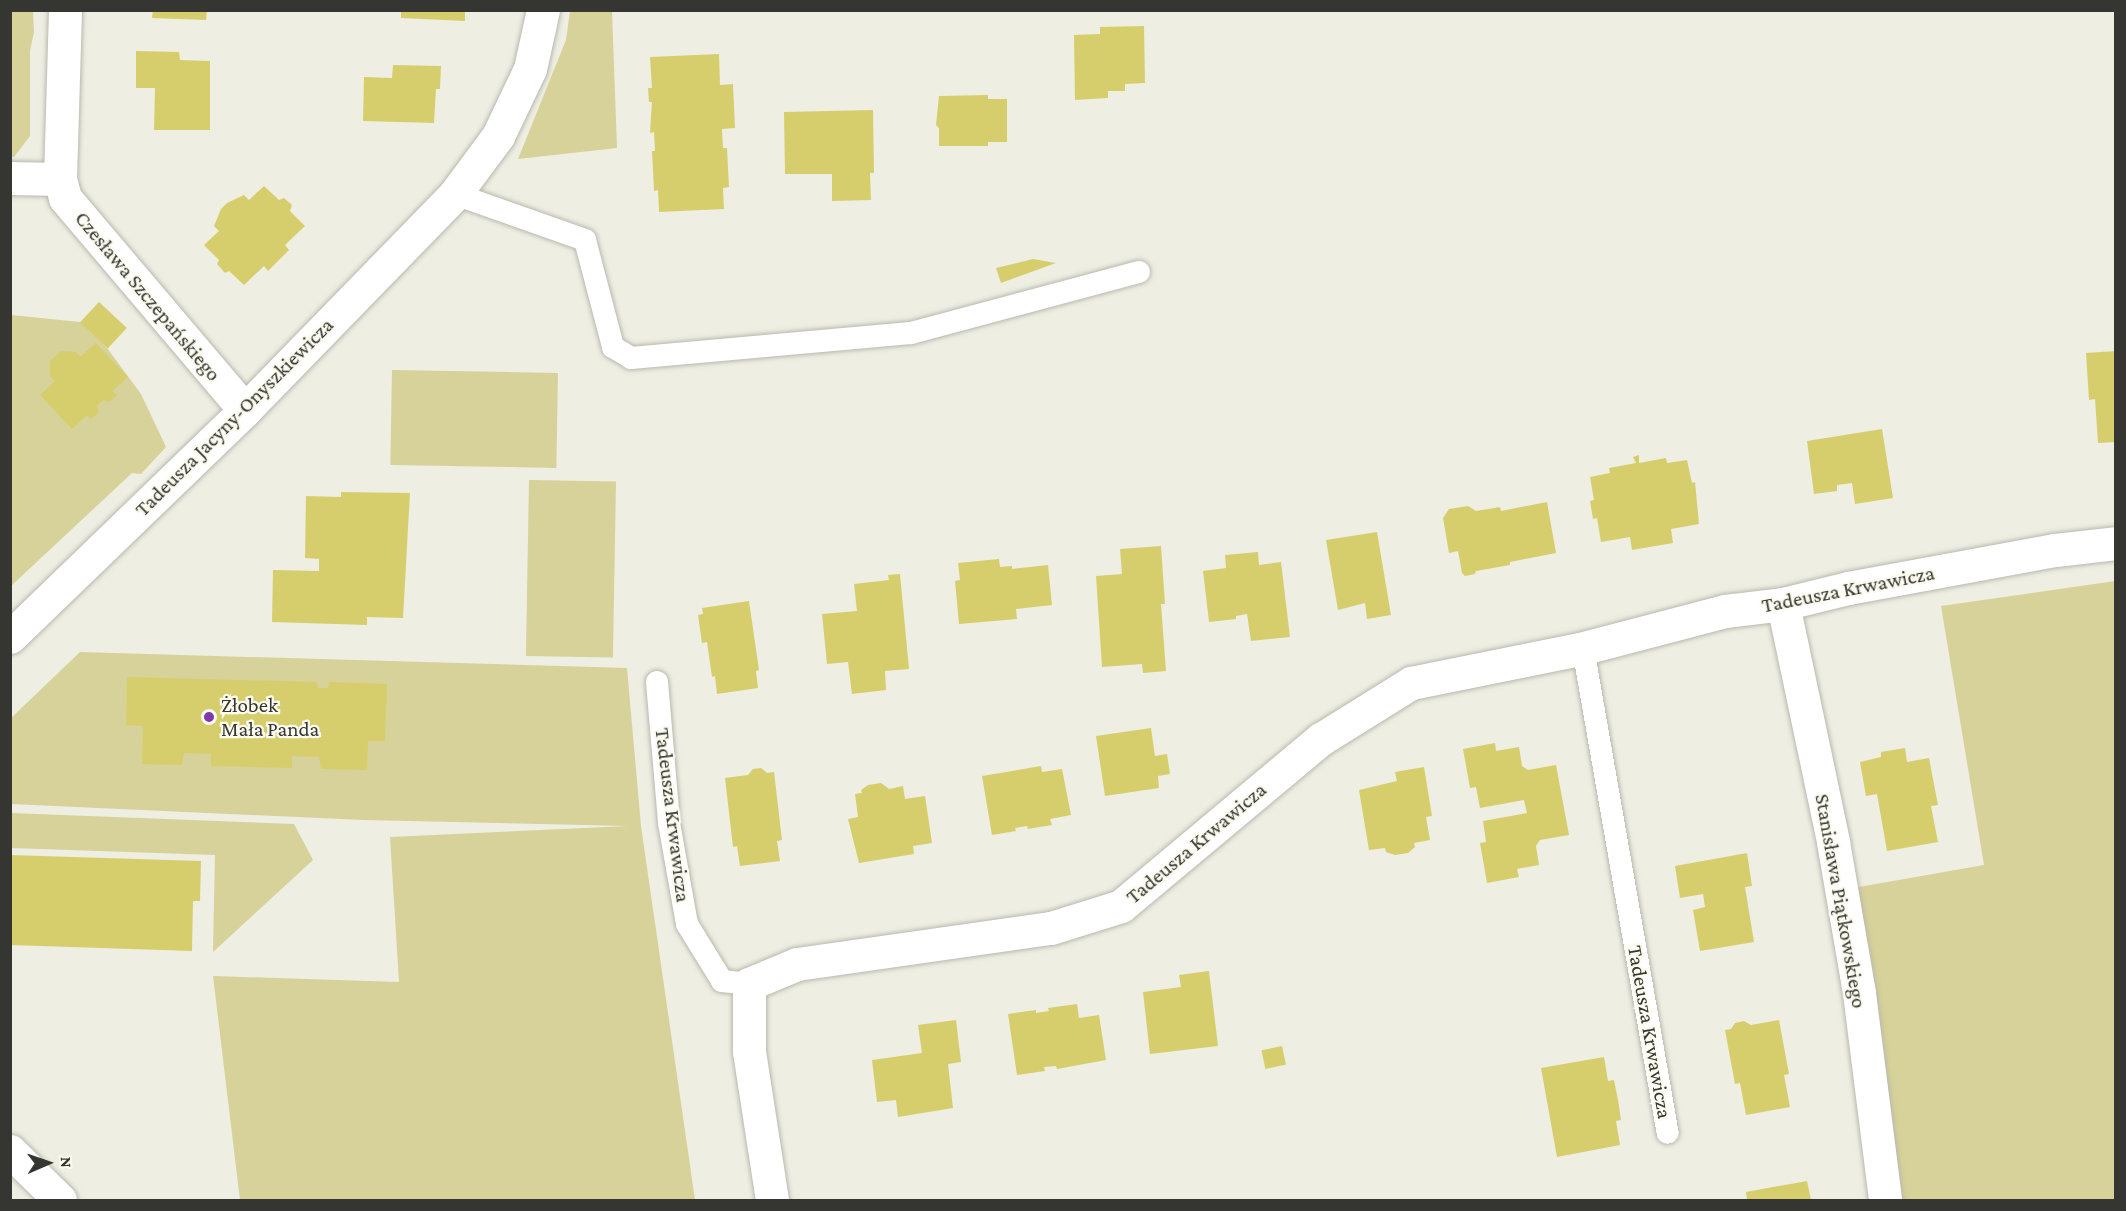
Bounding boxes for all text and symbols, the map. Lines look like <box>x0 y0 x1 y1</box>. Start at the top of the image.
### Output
street label: Czesława Szczepańskiego <box>70 206 226 386</box>
street label: Tadeusza Jacyny-Onyszkiewicza <box>129 312 339 522</box>
street label: Tadeusza Krwawicza <box>1759 560 1937 618</box>
place label: Żłobek Mała Panda <box>221 692 319 742</box>
marker: Żłobek Mała Panda <box>202 710 216 724</box>
street label: Tadeusza Krwawicza <box>650 726 696 904</box>
street label: Tadeusza Krwawicza <box>1121 777 1271 909</box>
street label: Stanisława Piątkowskiego <box>1810 792 1872 1010</box>
street label: Tadeusza Krwawicza <box>1622 943 1678 1121</box>
north arrow <box>18 1133 78 1193</box>
text: N <box>58 1157 75 1168</box>

